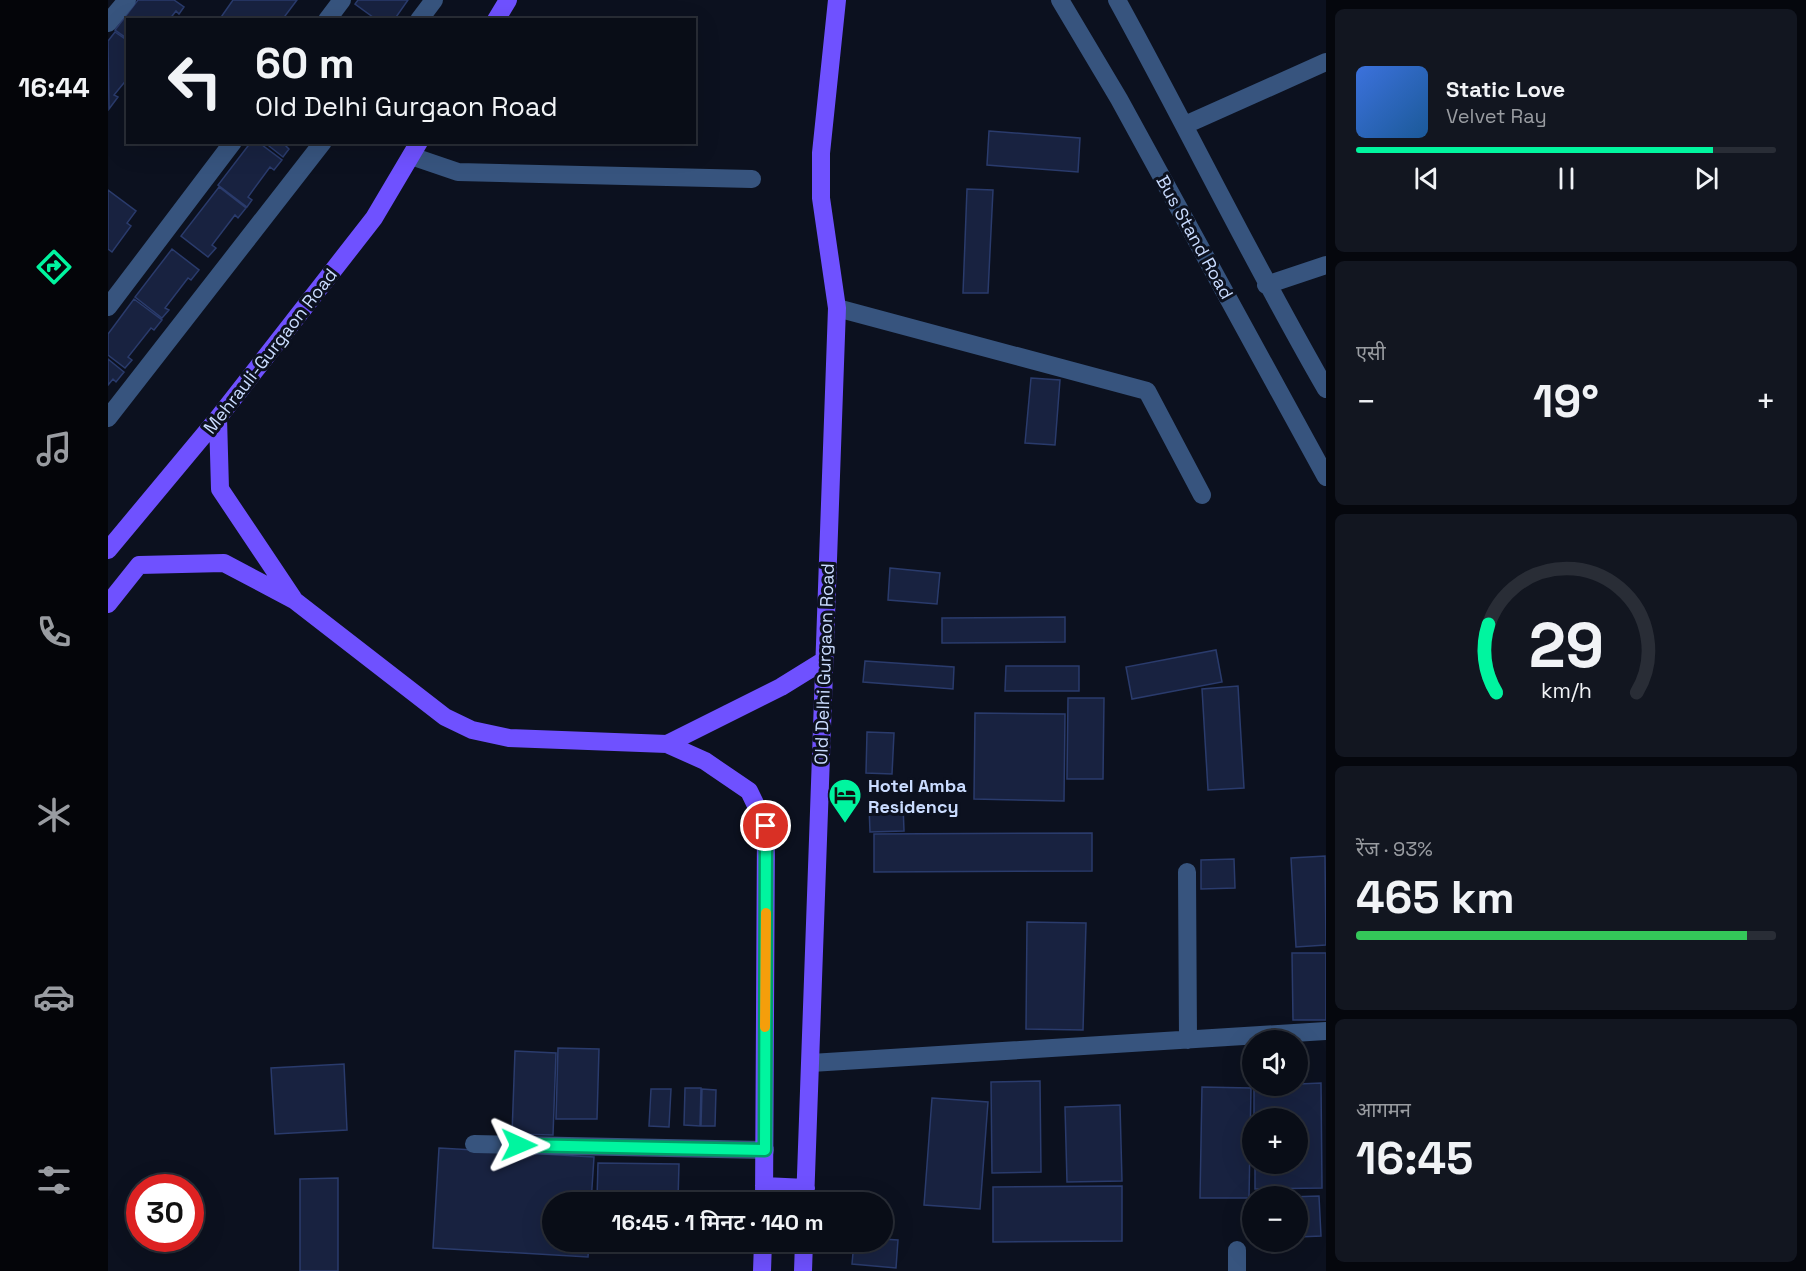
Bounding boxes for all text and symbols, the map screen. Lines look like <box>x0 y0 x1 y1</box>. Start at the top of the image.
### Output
text: 60 m <box>255 37 355 90</box>
icon: left <box>156 42 234 120</box>
text: 16:44 <box>18 70 90 105</box>
text: Static Love <box>1446 75 1565 103</box>
text: Old Delhi Gurgaon Road <box>255 89 558 124</box>
text: Velvet Ray <box>1446 103 1547 129</box>
icon: previous <box>1410 162 1443 195</box>
icon: pause <box>1550 162 1583 195</box>
icon: next <box>1690 162 1723 195</box>
street label: Bus Stand Road <box>1151 171 1239 303</box>
icon: directions <box>33 246 75 288</box>
street label: Mehrauli-Gurgaon Road <box>198 264 342 438</box>
text: एसी <box>1356 340 1386 366</box>
text: 19° <box>1533 373 1599 430</box>
text: − <box>1356 381 1376 423</box>
text: + <box>1756 381 1776 423</box>
icon: music <box>33 428 75 470</box>
street label: Old Delhi Gurgaon Road <box>809 563 839 765</box>
text: 29 <box>1528 606 1604 685</box>
icon: phone <box>33 611 75 653</box>
text: km/h <box>1540 677 1592 704</box>
place label: Hotel Amba Residency <box>868 774 967 818</box>
hotel icon: Hotel Amba Residency <box>827 777 863 824</box>
icon: climate <box>33 794 75 836</box>
pin <box>740 800 791 851</box>
icon: arrive <box>749 809 782 842</box>
text: रेंज · 93% <box>1356 836 1433 862</box>
text: 465 km <box>1356 869 1515 926</box>
icon: car <box>33 976 75 1018</box>
map controls <box>1242 1030 1308 1252</box>
button: sound <box>1242 1030 1308 1096</box>
text: आगमन <box>1356 1097 1411 1123</box>
button: + <box>1242 1108 1308 1174</box>
position arrow <box>487 1113 551 1177</box>
text: 16:45 <box>1356 1130 1473 1187</box>
icon: filters <box>33 1159 75 1201</box>
speed limit sign: 30 <box>126 1174 204 1252</box>
button: − <box>1242 1186 1308 1252</box>
text: 16:45 · 1 मिनट · 140 m <box>612 1208 824 1236</box>

